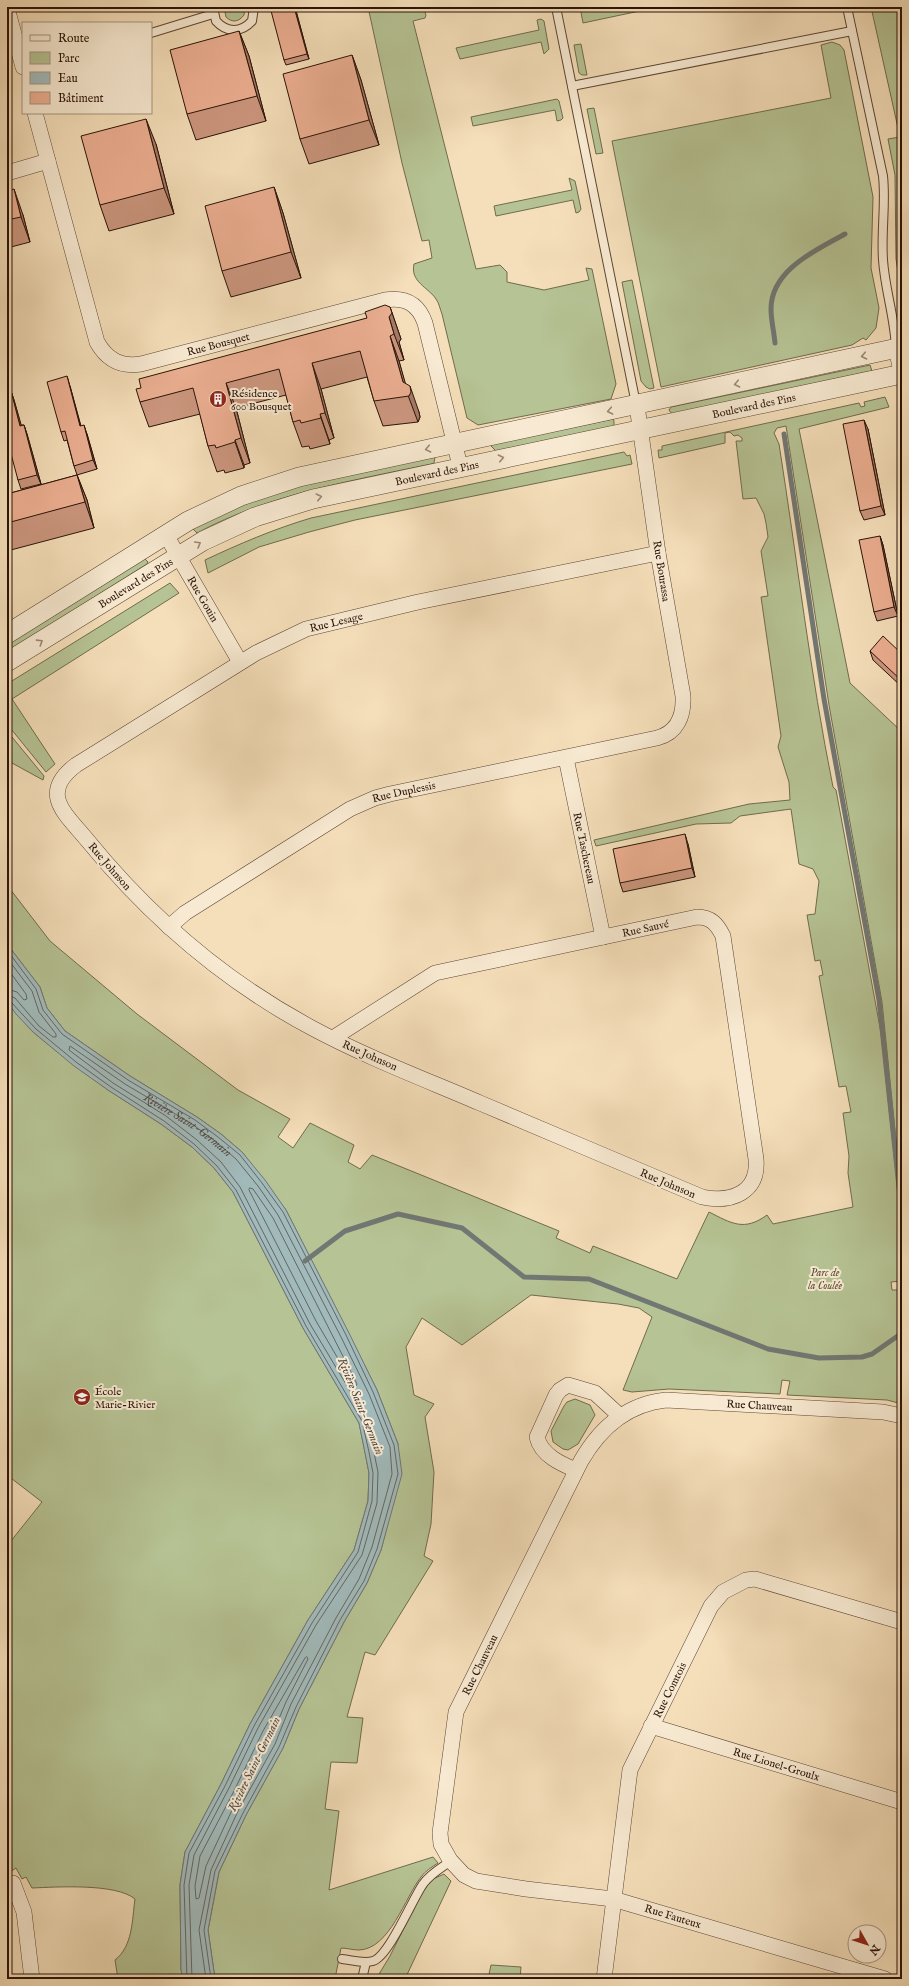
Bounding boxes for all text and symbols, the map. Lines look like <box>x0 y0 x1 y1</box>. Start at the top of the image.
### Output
legend <box>22 22 152 114</box>
text: Route <box>58 31 90 46</box>
text: Parc <box>58 51 80 66</box>
text: Eau <box>58 71 78 86</box>
text: Bâtiment <box>58 91 104 106</box>
street label: Rue Bousquet <box>186 330 252 360</box>
one-way arrow <box>861 351 867 359</box>
one-way arrow <box>734 379 740 387</box>
place label: Résidence 600 Bousquet <box>231 387 292 414</box>
building icon: Résidence 600 Bousquet <box>208 389 228 409</box>
street label: Boulevard des Pins <box>711 391 797 422</box>
one-way arrow <box>607 406 613 415</box>
one-way arrow <box>425 444 431 452</box>
one-way arrow <box>498 454 504 463</box>
street label: Boulevard des Pins <box>394 458 480 489</box>
one-way arrow <box>316 494 322 502</box>
street label: Rue Bourassa <box>649 540 673 603</box>
one-way arrow <box>194 541 201 548</box>
street label: Boulevard des Pins <box>96 555 176 612</box>
street label: Rue Gouin <box>184 574 221 625</box>
street label: Rue Lesage <box>308 610 364 636</box>
one-way arrow <box>36 639 43 646</box>
street label: Rue Duplessis <box>371 779 437 806</box>
street label: Rue Taschereau <box>569 811 598 886</box>
street label: Rue Johnson <box>85 840 134 894</box>
street label: Rue Sauvé <box>621 917 670 941</box>
street label: Rue Johnson <box>340 1038 399 1074</box>
water label: Rivière Saint-Germain <box>141 1090 235 1160</box>
street label: Rue Johnson <box>638 1166 698 1202</box>
park label: Parc de la Coulée <box>808 1266 842 1293</box>
water label: Rivière Saint-Germain <box>334 1355 387 1457</box>
place label: École Marie-Rivier <box>95 1385 155 1412</box>
school or university icon: École Marie-Rivier <box>72 1387 92 1407</box>
street label: Rue Chauveau <box>726 1397 793 1415</box>
street label: Rue Chauveau <box>459 1632 502 1698</box>
street label: Rue Comtois <box>651 1660 690 1720</box>
water label: Rivière Saint-Germain <box>225 1714 284 1814</box>
street label: Rue Lionel-Groulx <box>731 1745 822 1785</box>
street label: Rue Fauteux <box>643 1902 703 1932</box>
north arrow <box>847 1924 887 1964</box>
text: N <box>865 1941 883 1958</box>

